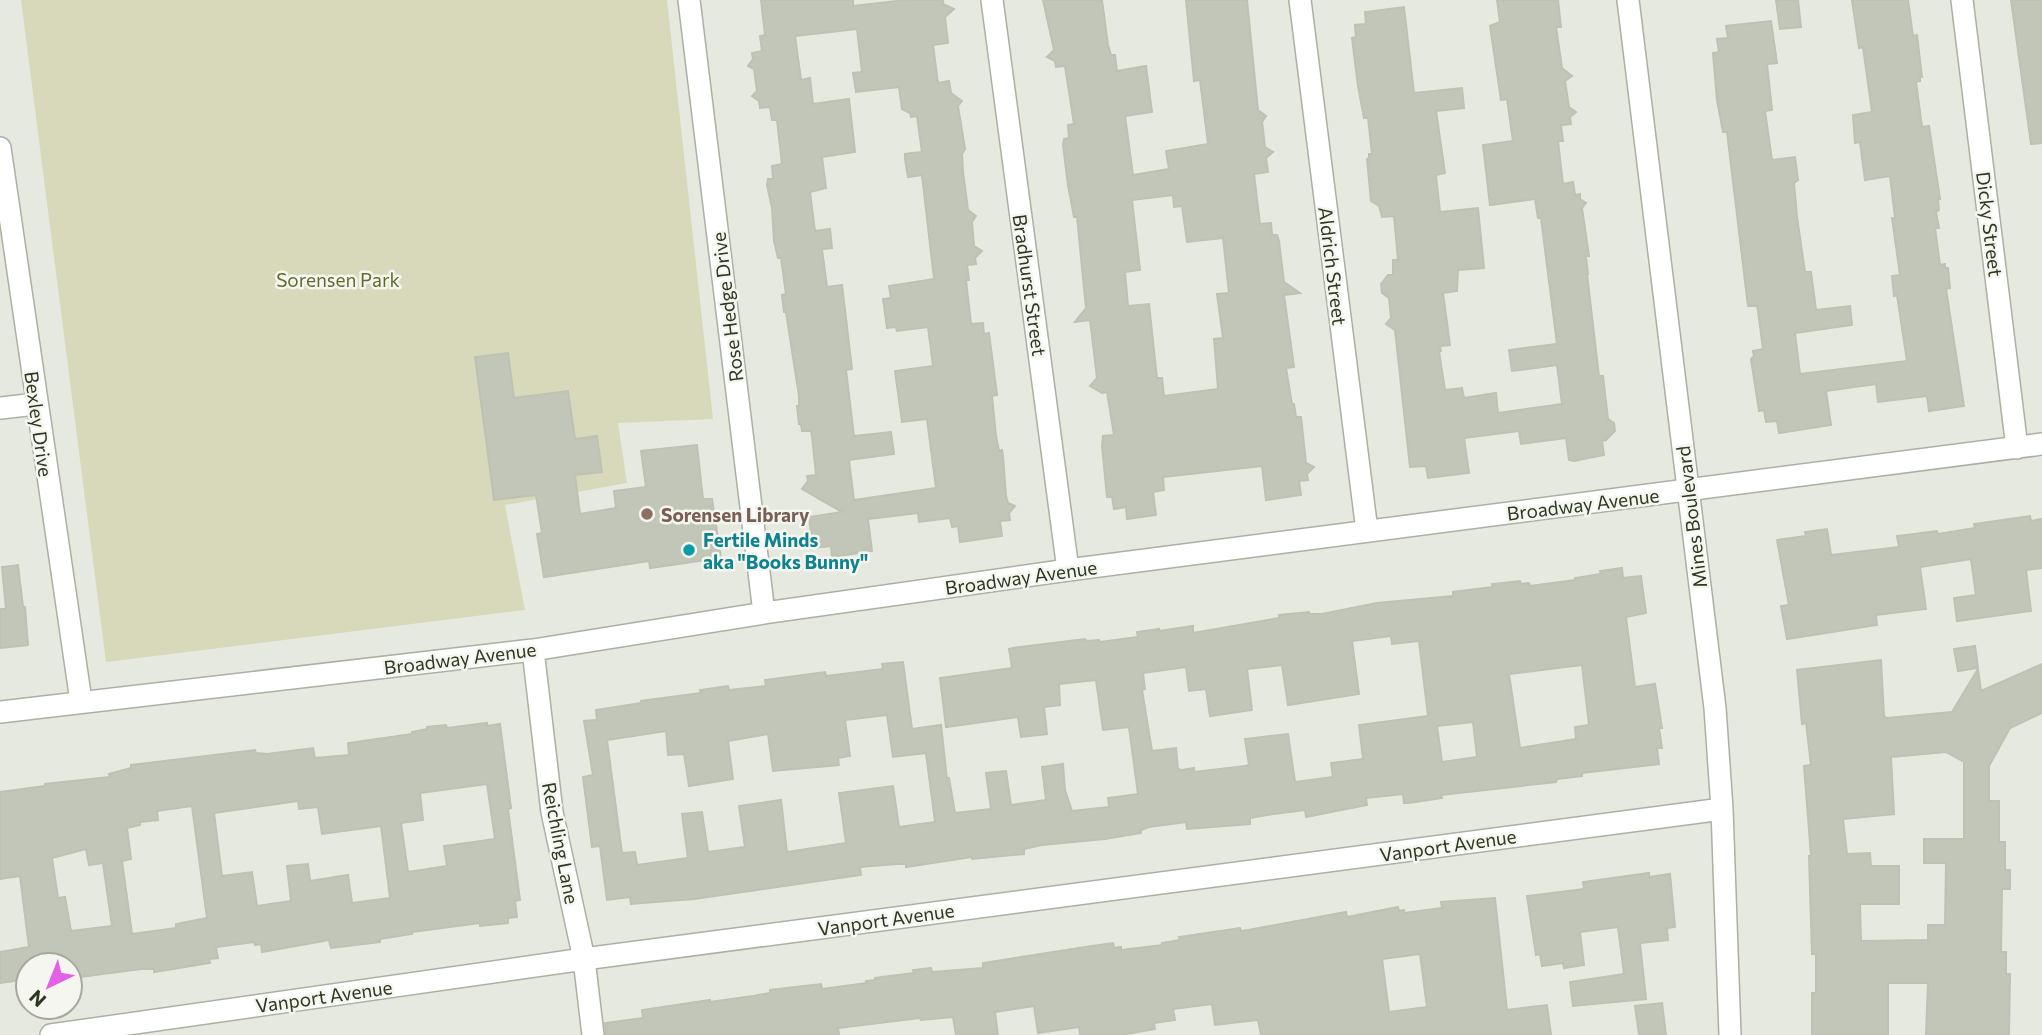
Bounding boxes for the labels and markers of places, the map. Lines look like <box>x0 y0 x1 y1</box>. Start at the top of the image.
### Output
place label: Sorensen Library <box>661 503 810 526</box>
marker: Sorensen Library <box>639 506 655 522</box>
place label: Fertile Minds aka "Books Bunny" <box>703 528 868 573</box>
marker: Fertile Minds aka "Books Bunny" <box>681 542 697 558</box>

